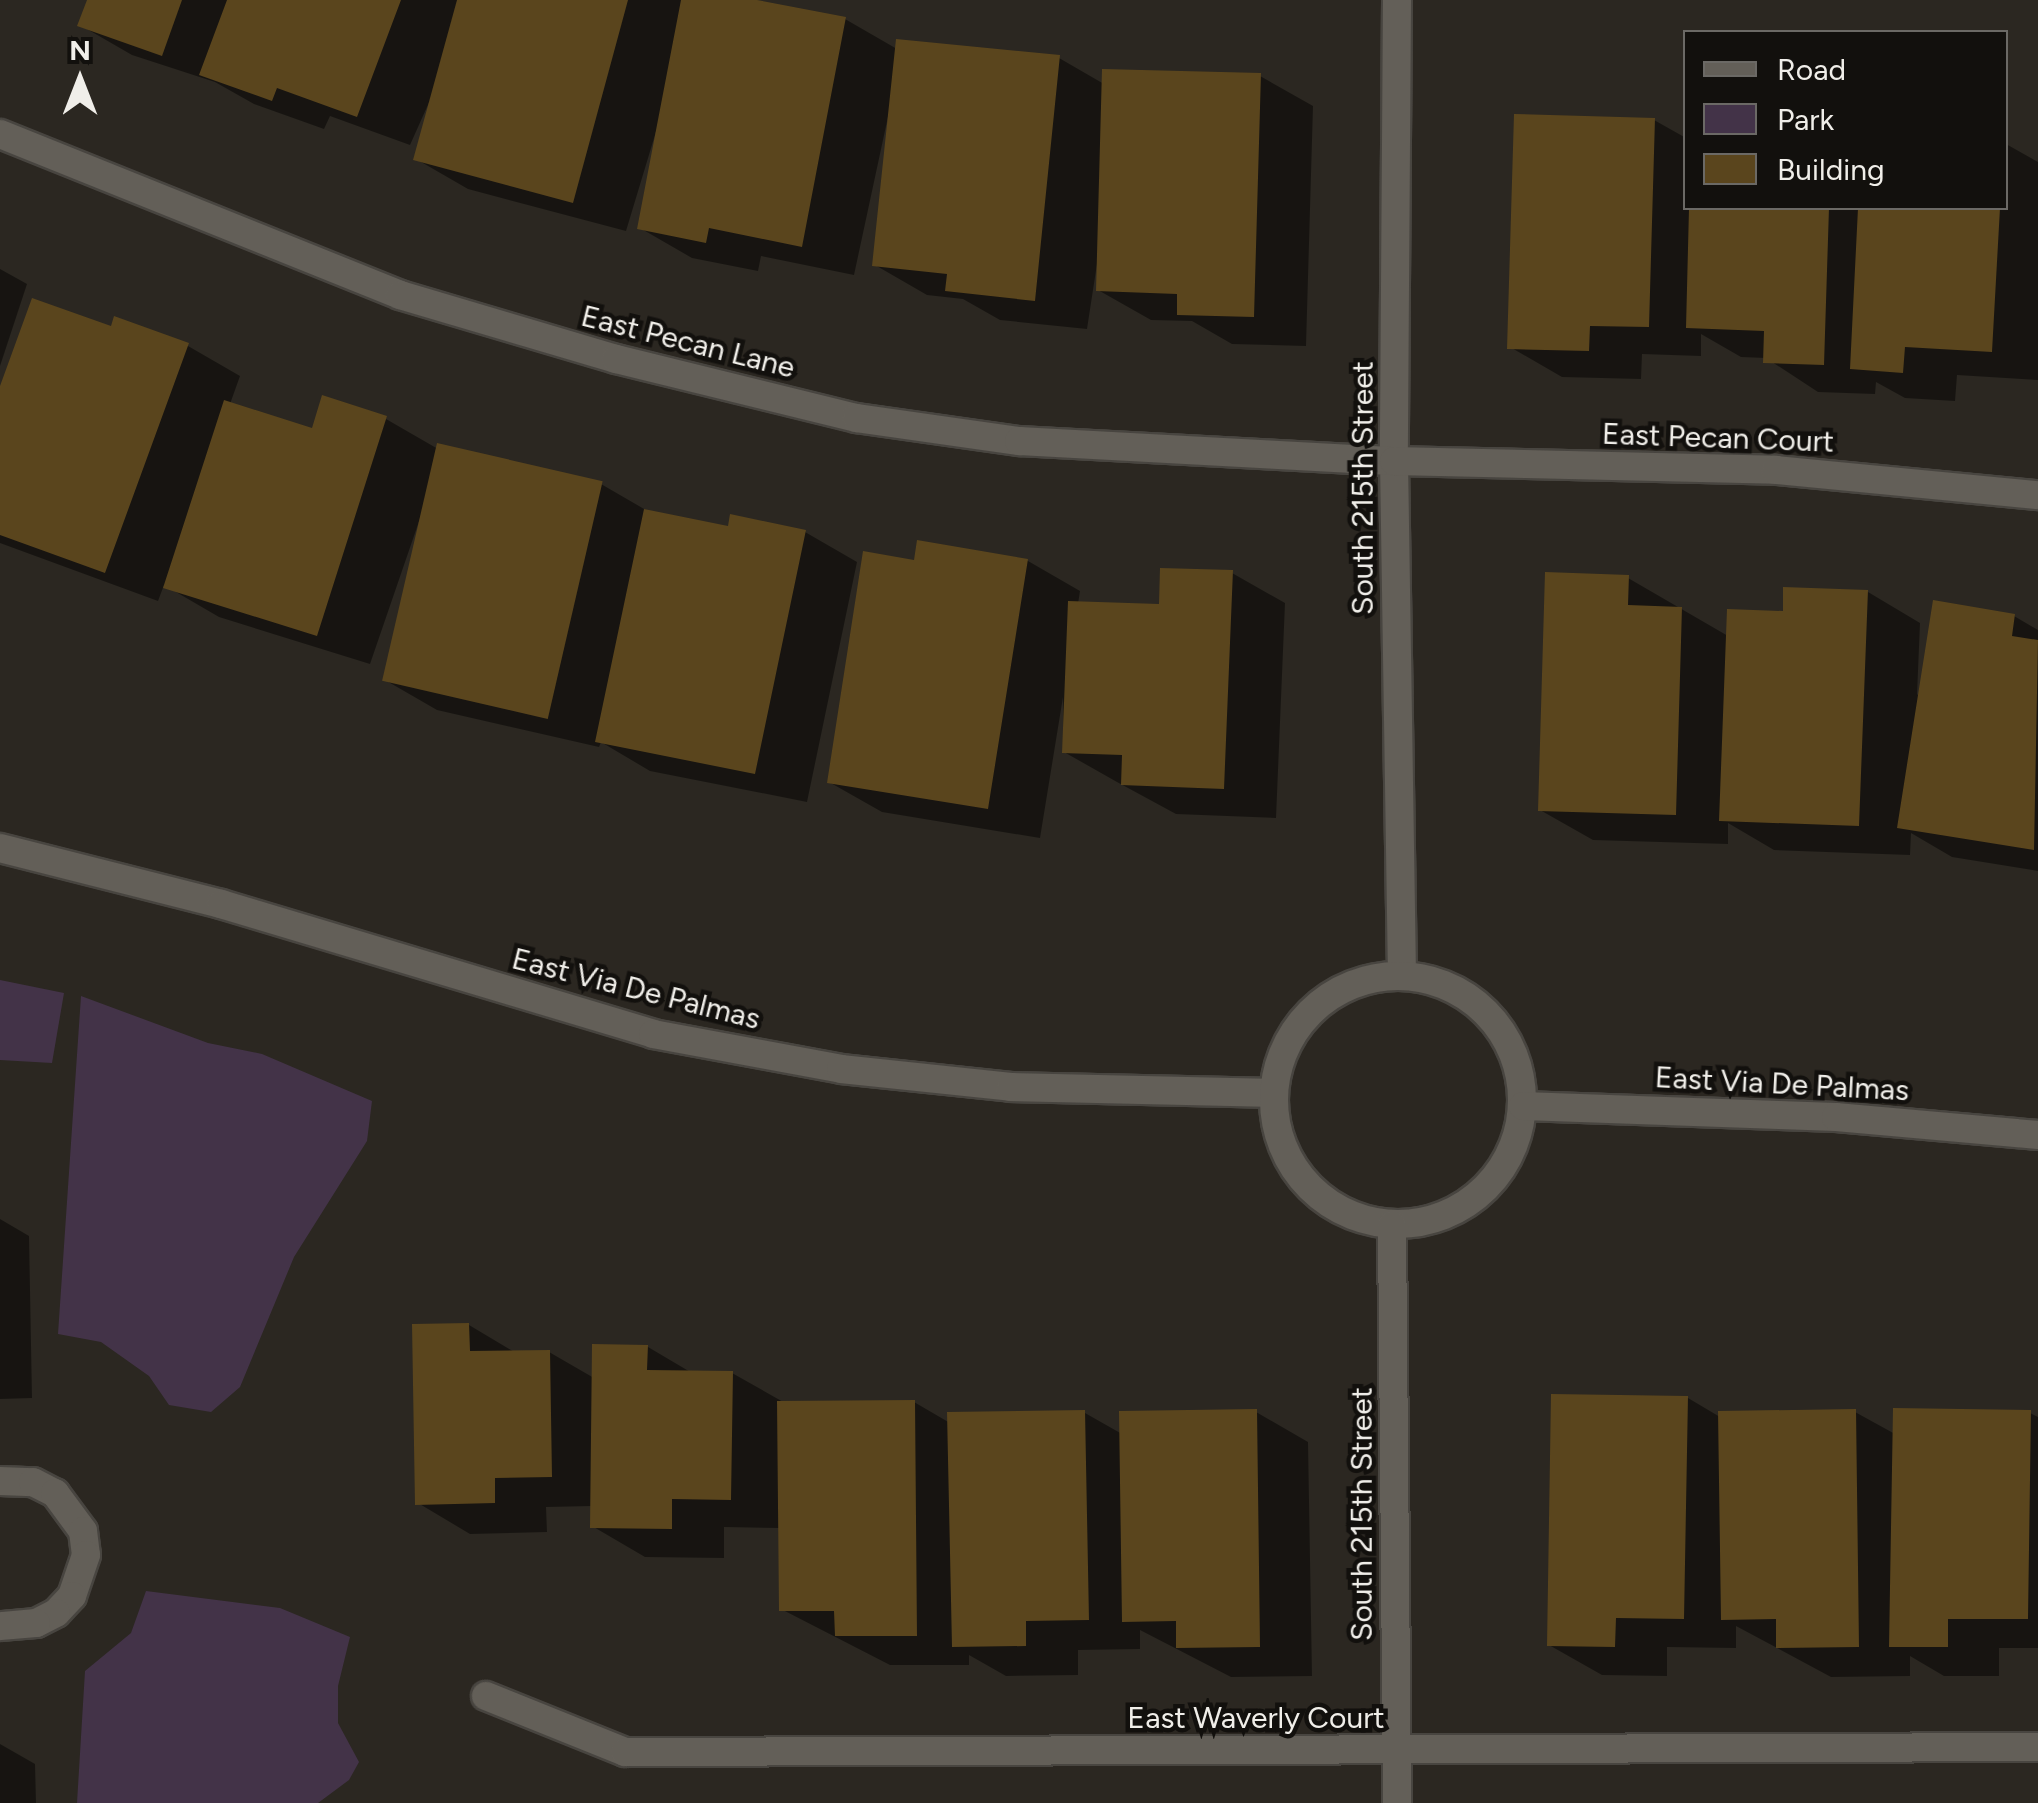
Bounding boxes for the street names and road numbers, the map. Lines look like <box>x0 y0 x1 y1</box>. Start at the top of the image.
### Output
street label: East Pecan Lane <box>577 298 799 386</box>
street label: South 215th Street <box>1345 361 1381 615</box>
street label: East Pecan Court <box>1601 416 1835 460</box>
street label: East Via De Palmas <box>508 941 764 1037</box>
street label: East Via De Palmas <box>1654 1059 1910 1109</box>
street label: South 215th Street <box>1344 1387 1380 1641</box>
street label: East Waverly Court <box>1127 1700 1385 1736</box>

